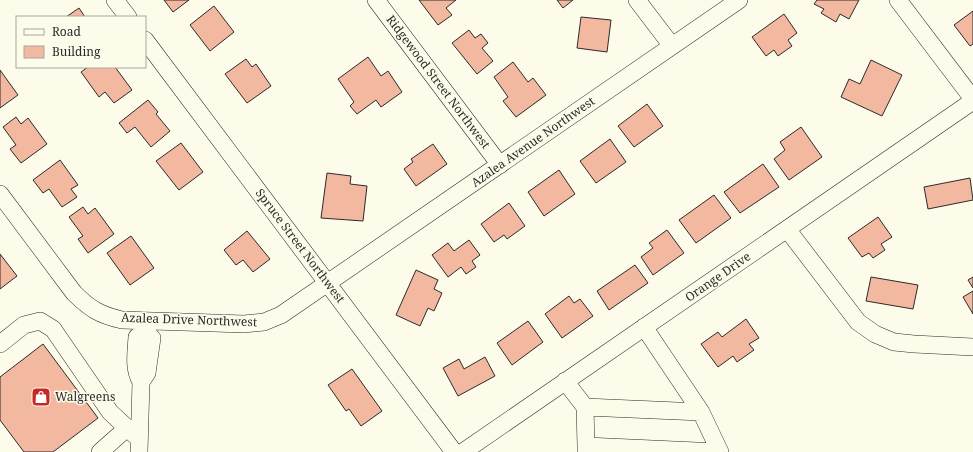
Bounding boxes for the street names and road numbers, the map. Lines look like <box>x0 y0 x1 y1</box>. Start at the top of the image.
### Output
street label: Ridgewood Street Northwest <box>383 11 494 152</box>
street label: Azalea Avenue Northwest <box>467 92 598 191</box>
street label: Spruce Street Northwest <box>252 185 349 306</box>
street label: Orange Drive <box>682 248 754 305</box>
street label: Azalea Drive Northwest <box>121 309 257 330</box>

